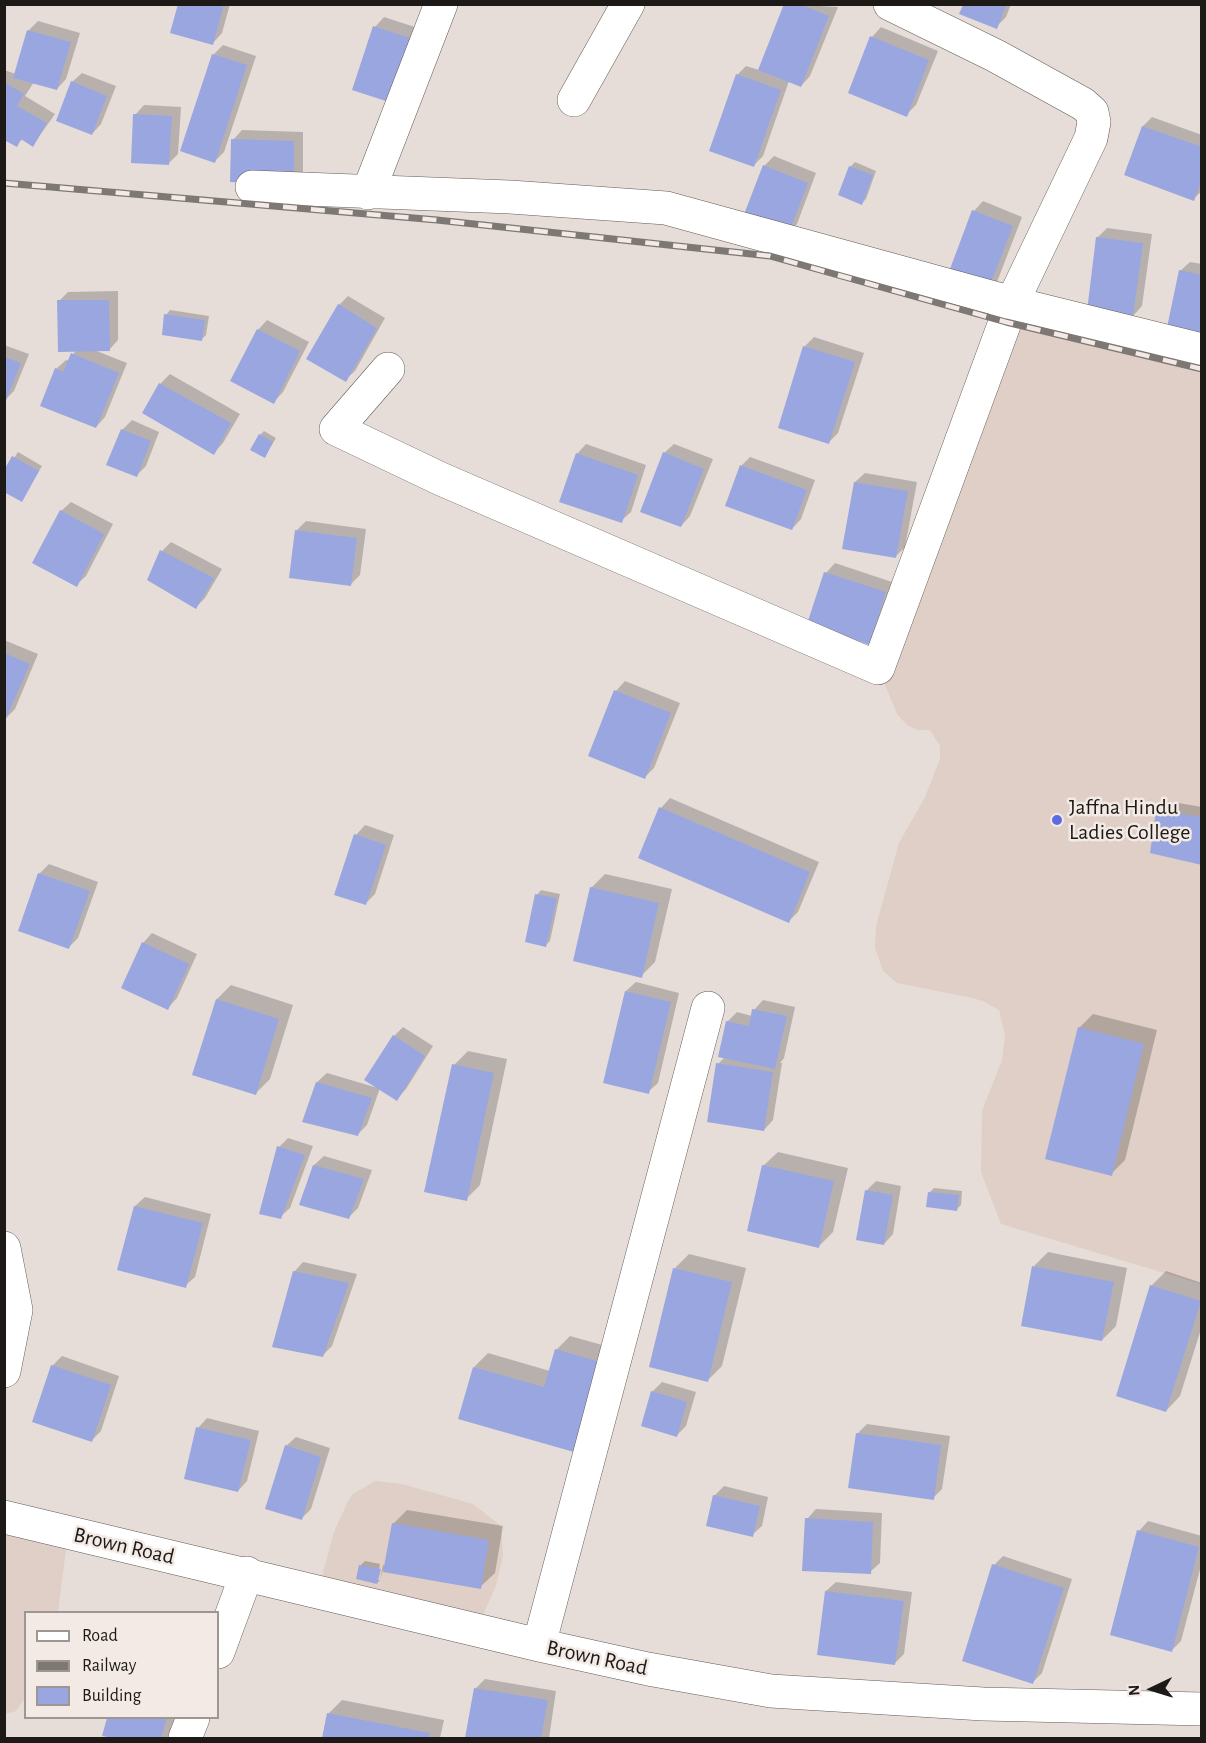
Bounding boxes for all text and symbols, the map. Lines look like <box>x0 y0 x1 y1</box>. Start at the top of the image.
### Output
place label: Jaffna Hindu Ladies College <box>1069 794 1190 846</box>
marker: Jaffna Hindu Ladies College <box>1050 813 1064 827</box>
street label: Brown Road <box>71 1522 177 1570</box>
legend <box>24 1611 219 1719</box>
text: Road <box>82 1627 118 1645</box>
street label: Brown Road <box>544 1634 650 1682</box>
text: Railway <box>82 1657 136 1675</box>
north arrow <box>1122 1659 1182 1719</box>
text: N <box>1126 1684 1142 1696</box>
text: Building <box>82 1687 141 1705</box>

